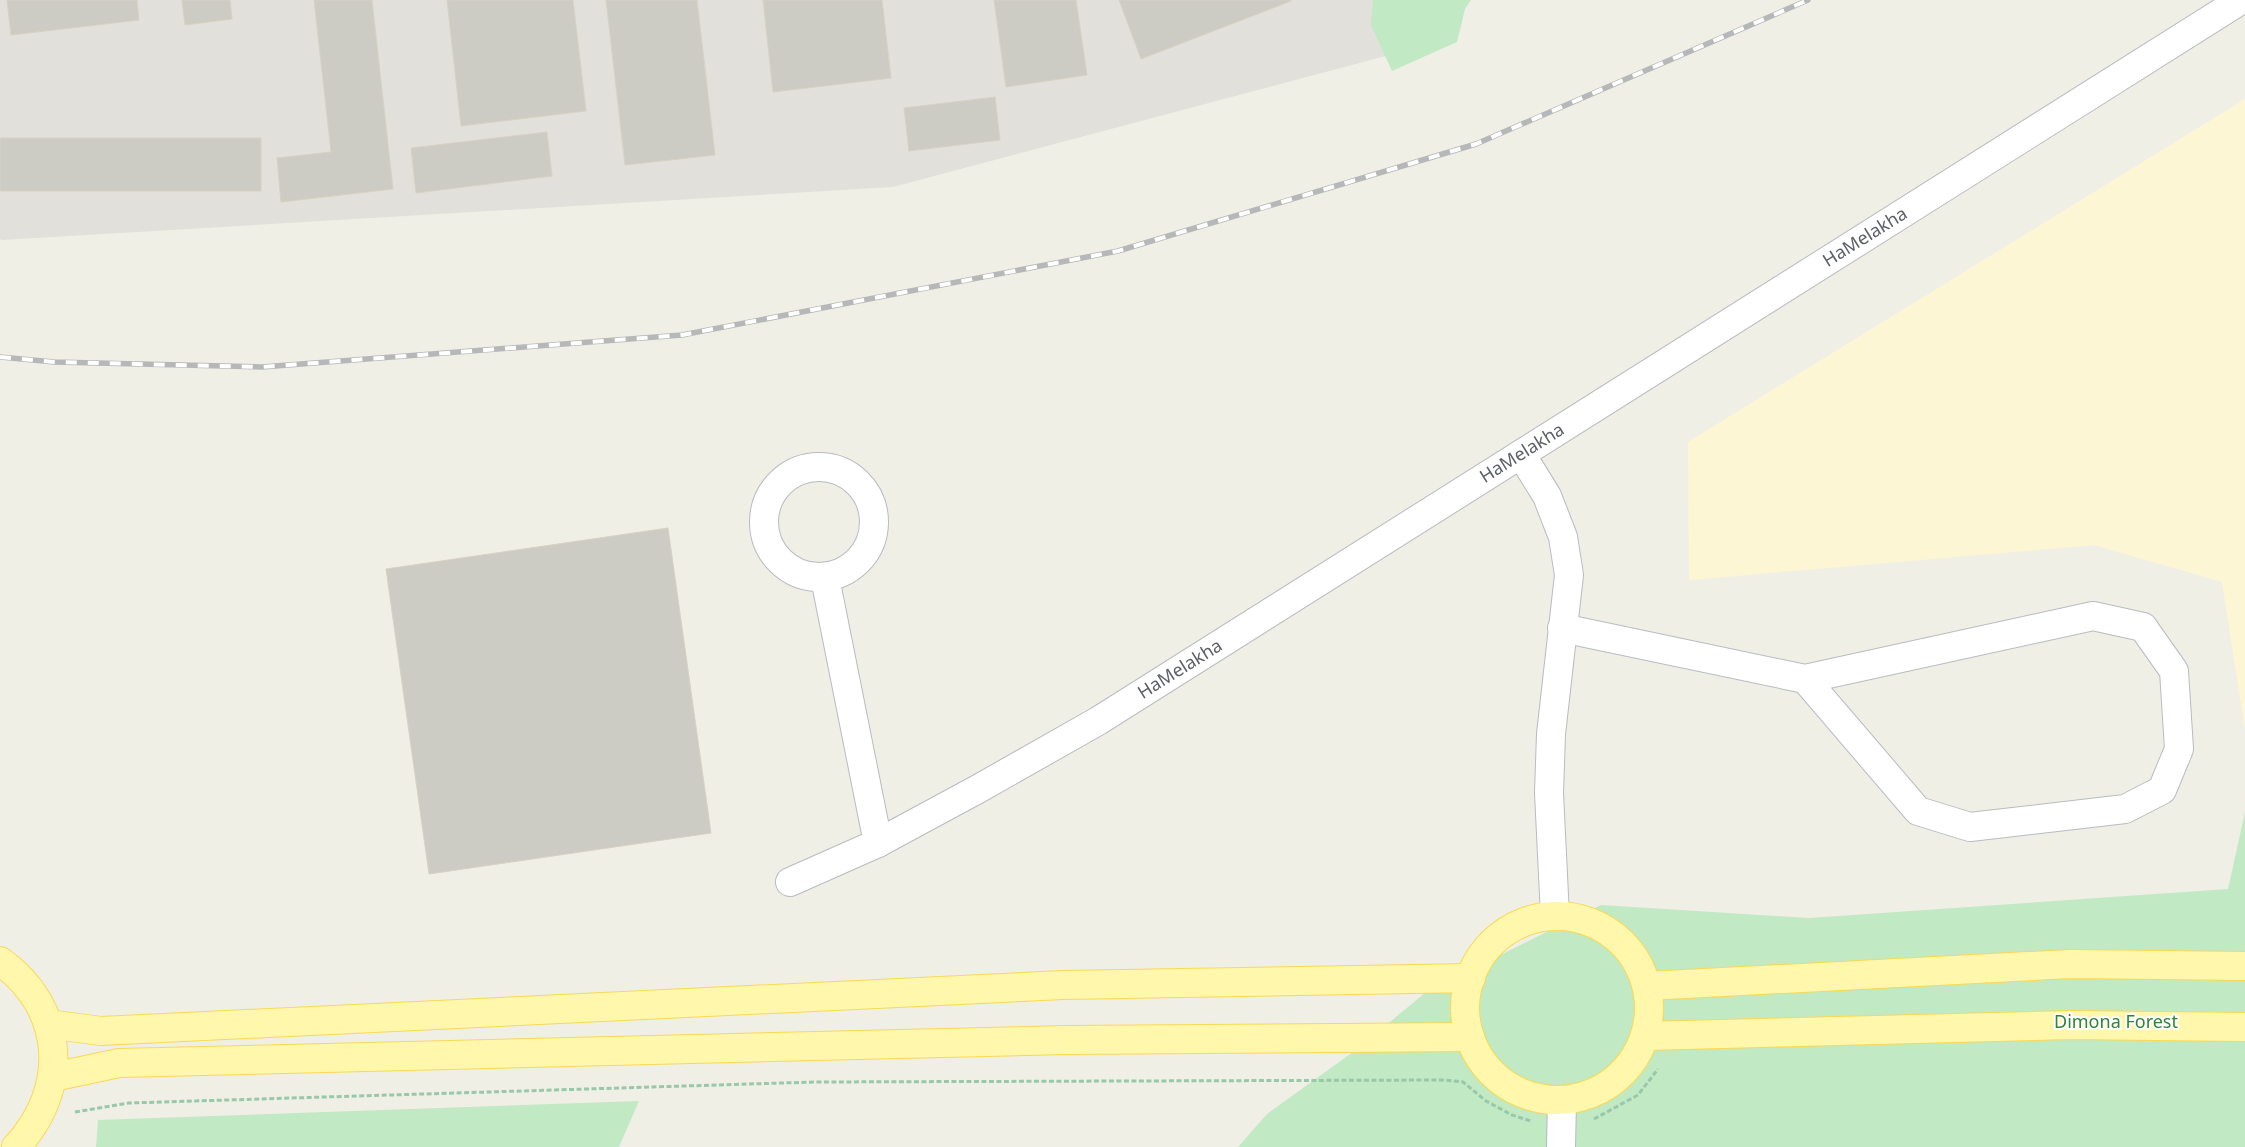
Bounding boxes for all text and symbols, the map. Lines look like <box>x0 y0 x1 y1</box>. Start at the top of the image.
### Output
street label: HaMelakha <box>1818 201 1911 272</box>
street label: HaMelakha <box>1475 417 1568 488</box>
street label: HaMelakha <box>1133 633 1226 704</box>
park label: Dimona Forest <box>2054 1009 2178 1033</box>

